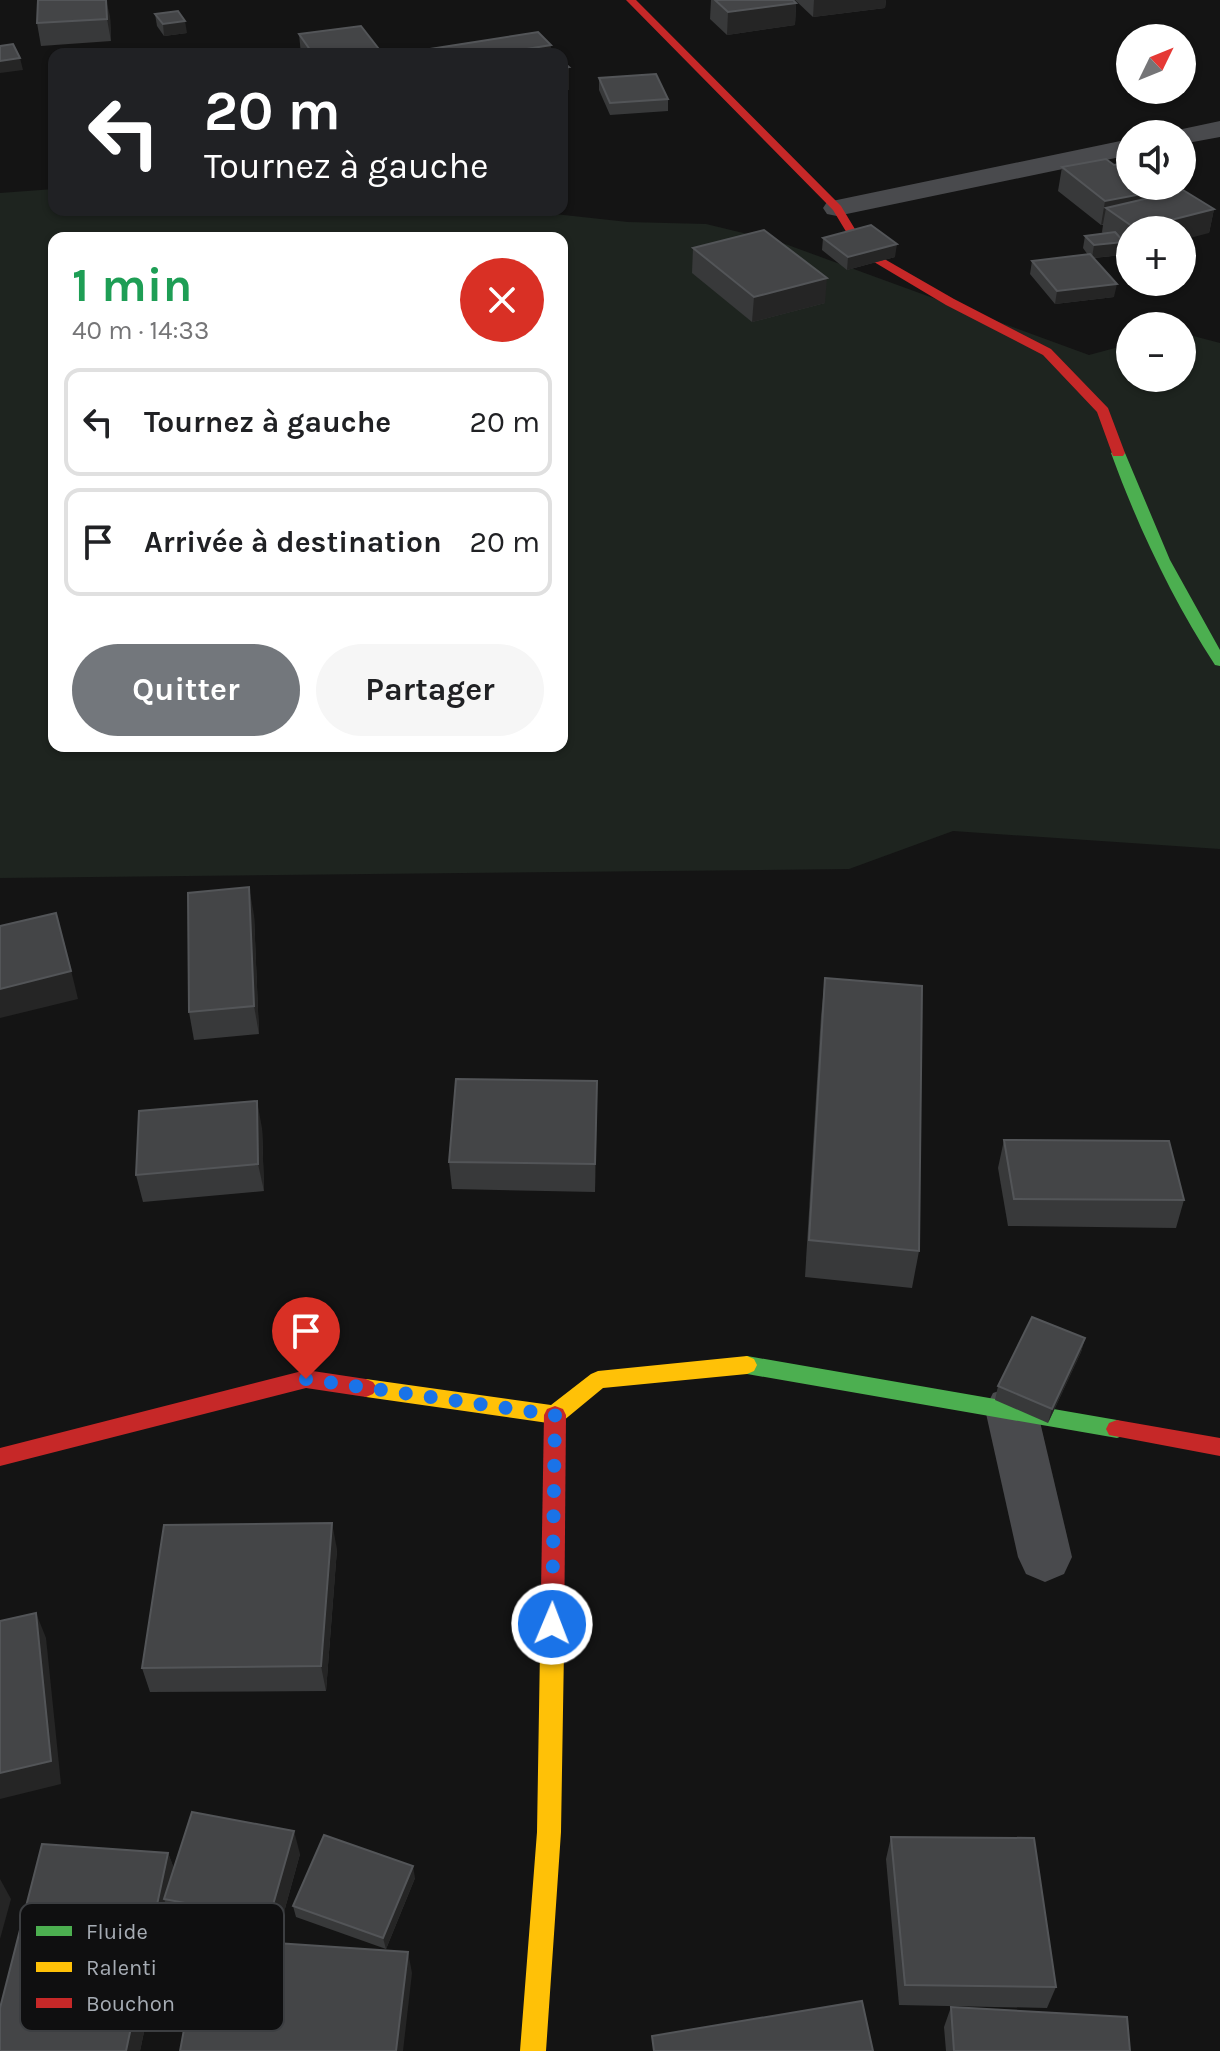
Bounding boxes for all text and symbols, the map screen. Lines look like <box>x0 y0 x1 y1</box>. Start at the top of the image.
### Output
north arrow <box>1116 24 1196 104</box>
map controls <box>1116 24 1196 392</box>
text: 20 m <box>204 78 341 143</box>
icon: left <box>72 80 176 184</box>
button: sound <box>1116 120 1196 200</box>
text: Tournez à gauche <box>204 145 489 187</box>
button: + <box>1116 216 1196 296</box>
text: 1 min <box>72 257 192 313</box>
button: close <box>460 258 544 342</box>
button: − <box>1116 312 1196 392</box>
text: 40 m · 14:33 <box>72 315 209 346</box>
icon: left <box>76 400 120 444</box>
text: Tournez à gauche <box>144 404 391 440</box>
text: 20 m <box>470 404 540 440</box>
icon: arrive <box>76 520 120 564</box>
text: Arrivée à destination <box>144 524 442 560</box>
text: 20 m <box>470 524 540 560</box>
button: Quitter <box>72 644 300 736</box>
button: Partager <box>316 644 544 736</box>
pin <box>272 1297 340 1379</box>
icon: arrive <box>284 1309 328 1353</box>
position arrow <box>510 1582 594 1666</box>
legend <box>20 1903 284 2031</box>
text: Fluide <box>86 1919 148 1945</box>
text: Ralenti <box>86 1955 157 1981</box>
text: Bouchon <box>86 1991 175 2017</box>

